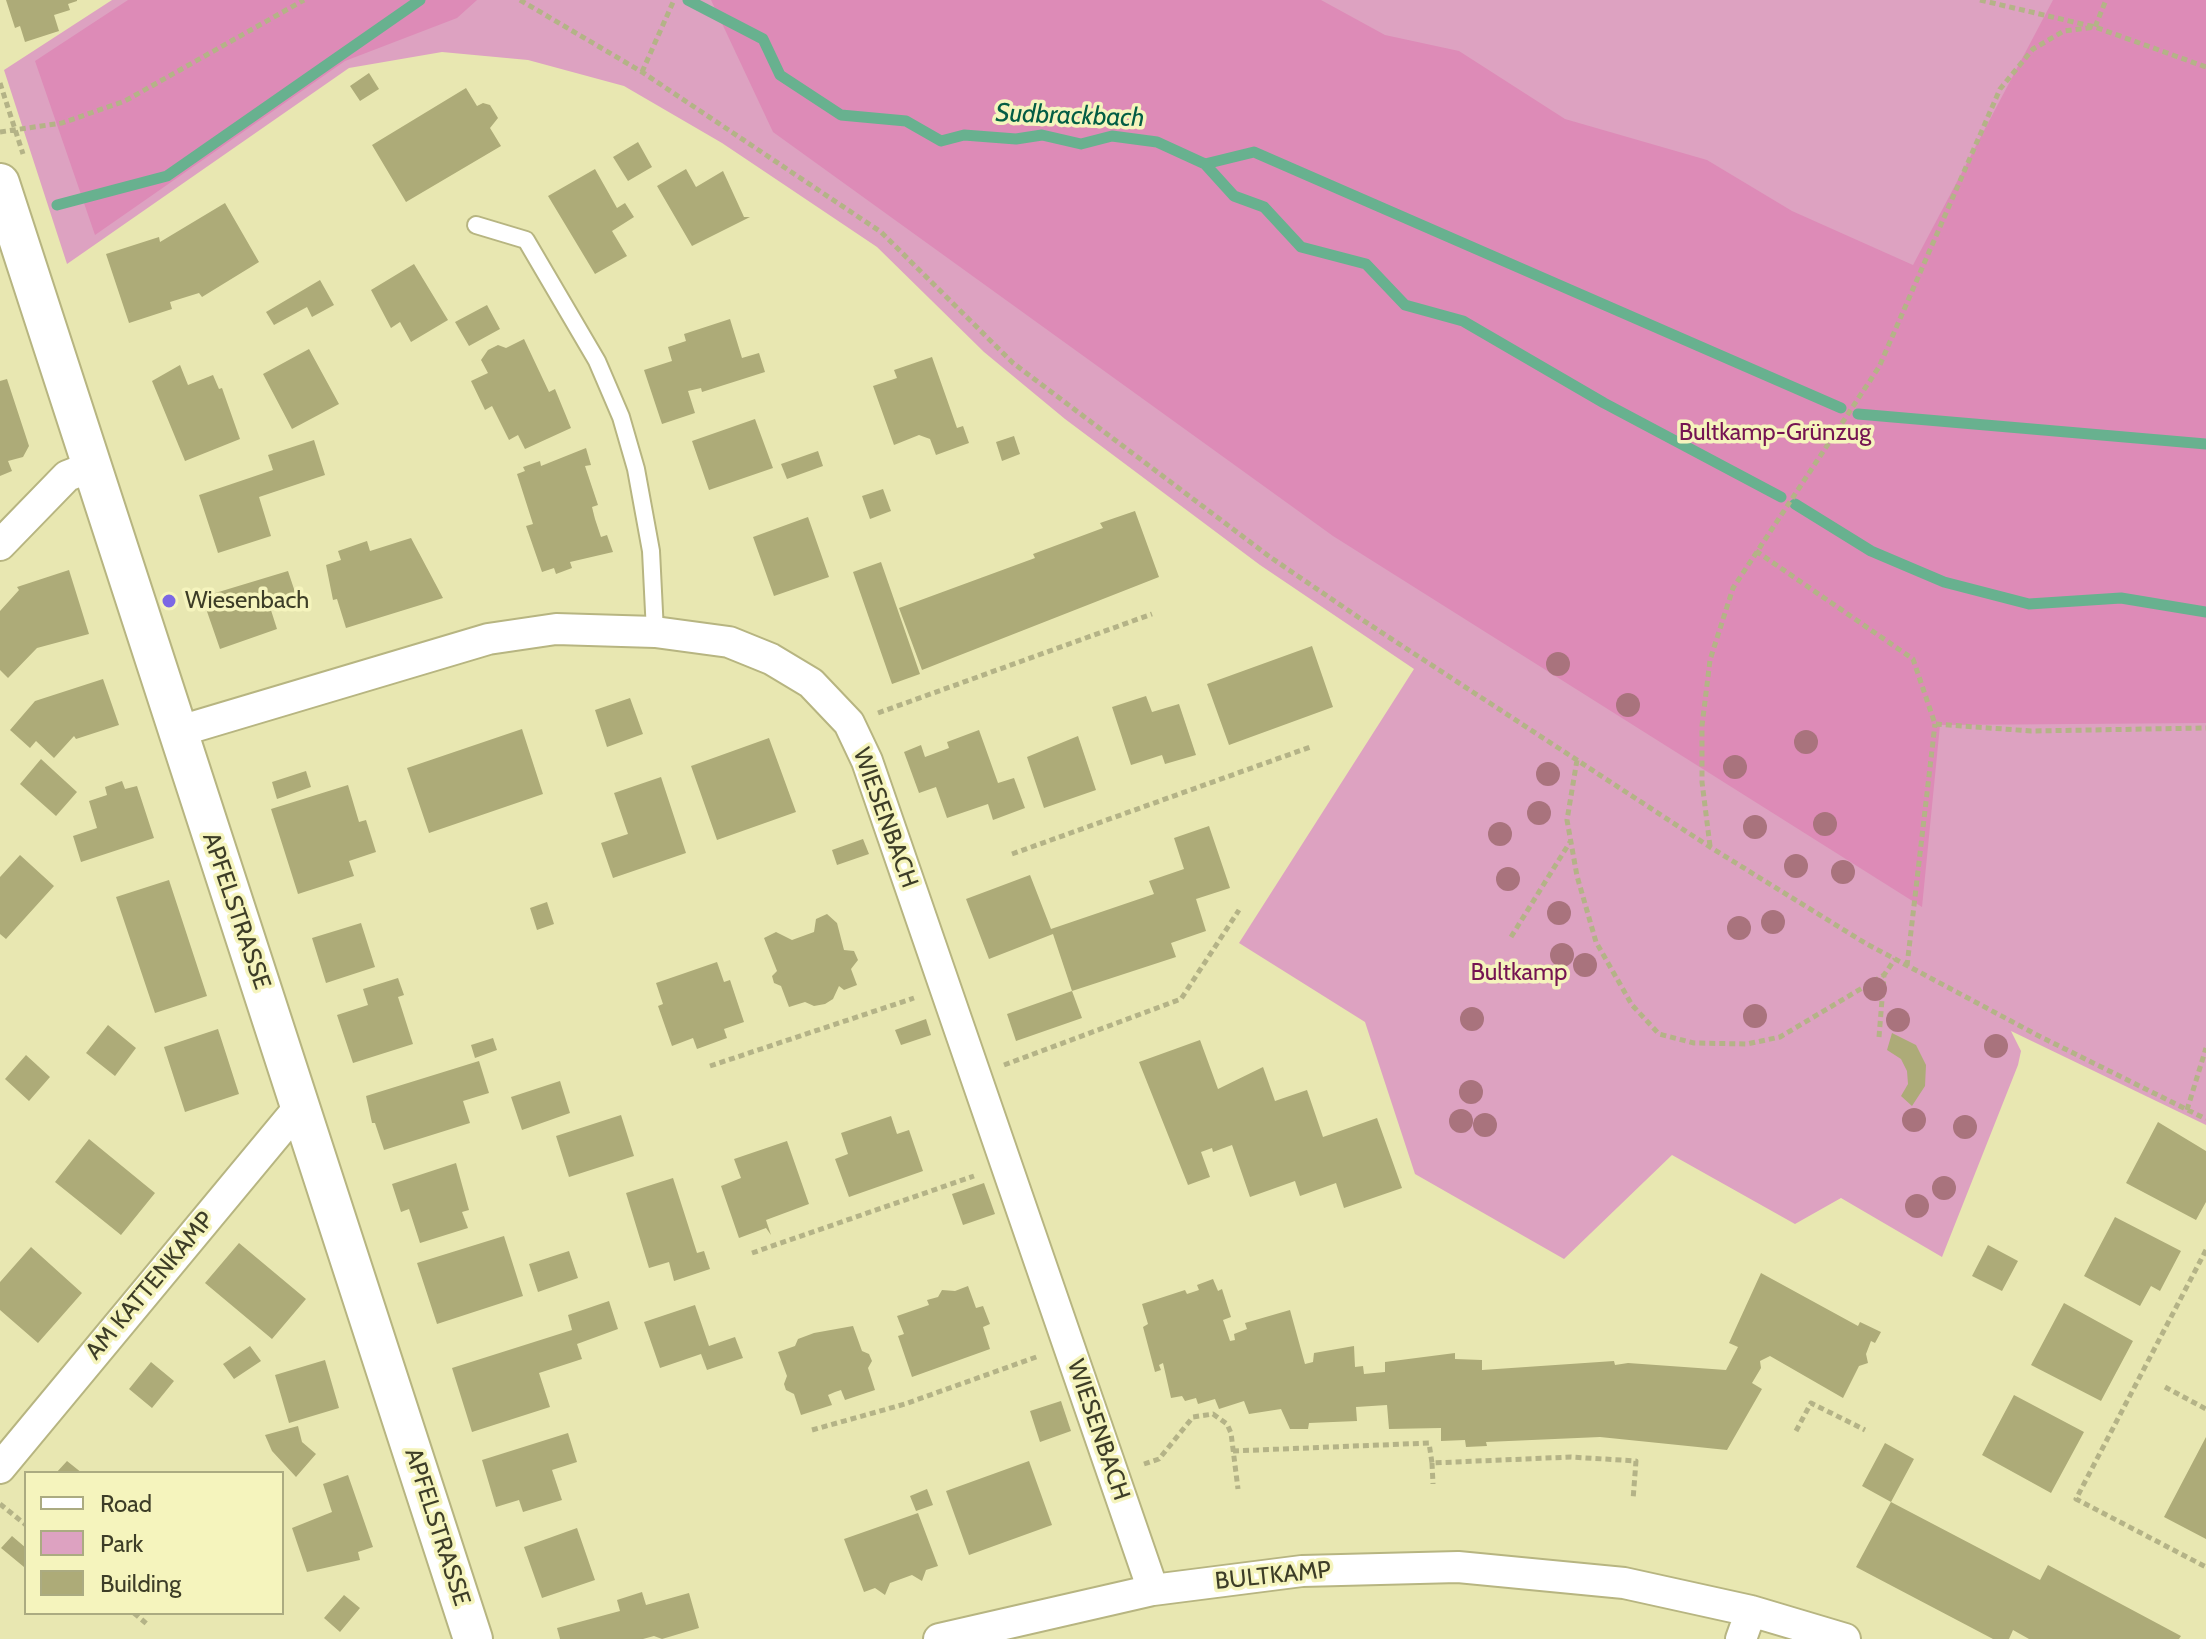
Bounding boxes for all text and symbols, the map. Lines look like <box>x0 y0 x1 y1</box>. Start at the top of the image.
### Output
water label: Sudbrackbach <box>995 98 1145 134</box>
park label: Bultkamp-Grünzug <box>1679 419 1871 447</box>
place label: Wiesenbach <box>185 587 309 615</box>
marker: Wiesenbach <box>160 592 178 610</box>
street label: WIESENBACH <box>846 744 924 892</box>
street label: APFELSTRASSE <box>196 829 276 993</box>
park label: Bultkamp <box>1471 959 1567 987</box>
street label: AM KATTENKAMP <box>80 1206 220 1366</box>
street label: WIESENBACH <box>1060 1356 1136 1504</box>
street label: APFELSTRASSE <box>398 1445 476 1609</box>
legend <box>24 1471 284 1615</box>
text: Road <box>100 1489 152 1518</box>
text: Park <box>100 1529 143 1558</box>
street label: BULTKAMP <box>1214 1556 1332 1596</box>
text: Building <box>100 1569 181 1598</box>

